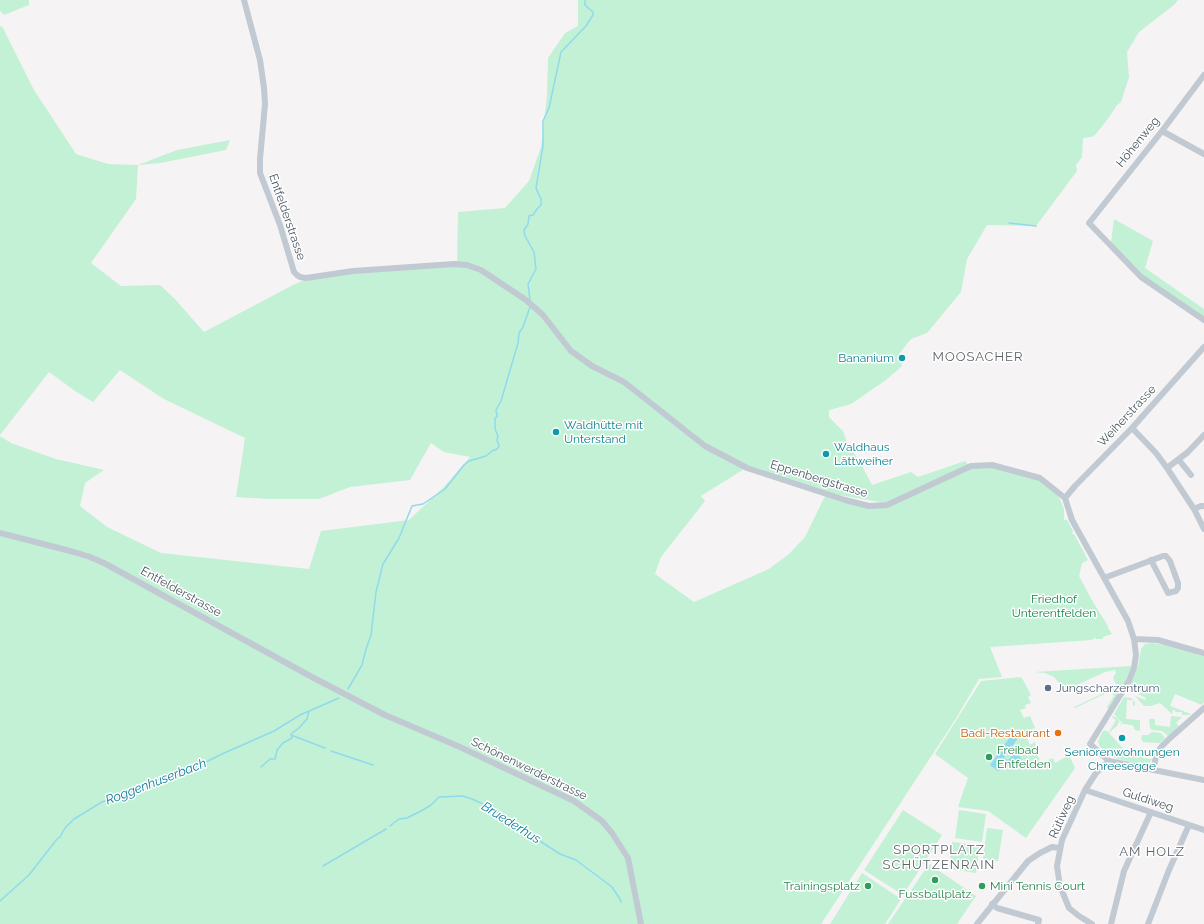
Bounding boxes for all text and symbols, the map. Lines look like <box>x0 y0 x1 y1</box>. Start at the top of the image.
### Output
street label: Höhenweg <box>1113 114 1163 170</box>
street label: Entfelderstrasse <box>266 172 308 262</box>
district label: MOOSACHER <box>932 349 1024 365</box>
place label: Bananium <box>838 351 894 365</box>
marker: Bananium <box>897 353 907 363</box>
street label: Weiherstrasse <box>1095 382 1159 450</box>
place label: Waldhütte mit Unterstand <box>564 418 643 446</box>
marker: Waldhütte mit Unterstand <box>551 427 561 437</box>
place label: Waldhaus Lättweiher <box>834 440 893 468</box>
marker: Waldhaus Lättweiher <box>821 449 831 459</box>
street label: Eppenbergstrasse <box>769 457 869 501</box>
street label: Entfelderstrasse <box>138 564 224 620</box>
park label: Friedhof Unterentfelden <box>1012 592 1096 620</box>
place label: Jungscharzentrum <box>1056 681 1160 695</box>
marker: Jungscharzentrum <box>1043 683 1053 693</box>
place label: Badi-Restaurant <box>960 726 1050 740</box>
marker: Badi-Restaurant <box>1053 728 1063 738</box>
marker: Seniorenwohnungen Chreesegge <box>1117 733 1127 743</box>
street label: Schönenwerderstrasse <box>469 735 589 803</box>
place label: Freibad Entfelden <box>997 743 1051 771</box>
place label: Seniorenwohnungen Chreesegge <box>1064 745 1180 773</box>
marker: Freibad Entfelden <box>984 752 994 762</box>
water label: Roggenhuserbach <box>103 756 209 808</box>
street label: Guldiweg <box>1121 785 1175 815</box>
street label: Rütiweg <box>1046 793 1078 841</box>
water label: Bruederhus <box>478 799 544 847</box>
district label: SPORTPLATZ SCHÜTZENRAIN <box>883 842 995 873</box>
district label: AM HOLZ <box>1119 844 1185 860</box>
marker: Fussballplatz <box>930 875 940 885</box>
place label: Trainingsplatz <box>784 879 860 893</box>
place label: Mini Tennis Court <box>990 879 1085 893</box>
marker: Trainingsplatz <box>863 881 873 891</box>
marker: Mini Tennis Court <box>977 881 987 891</box>
place label: Fussballplatz <box>899 887 971 901</box>

